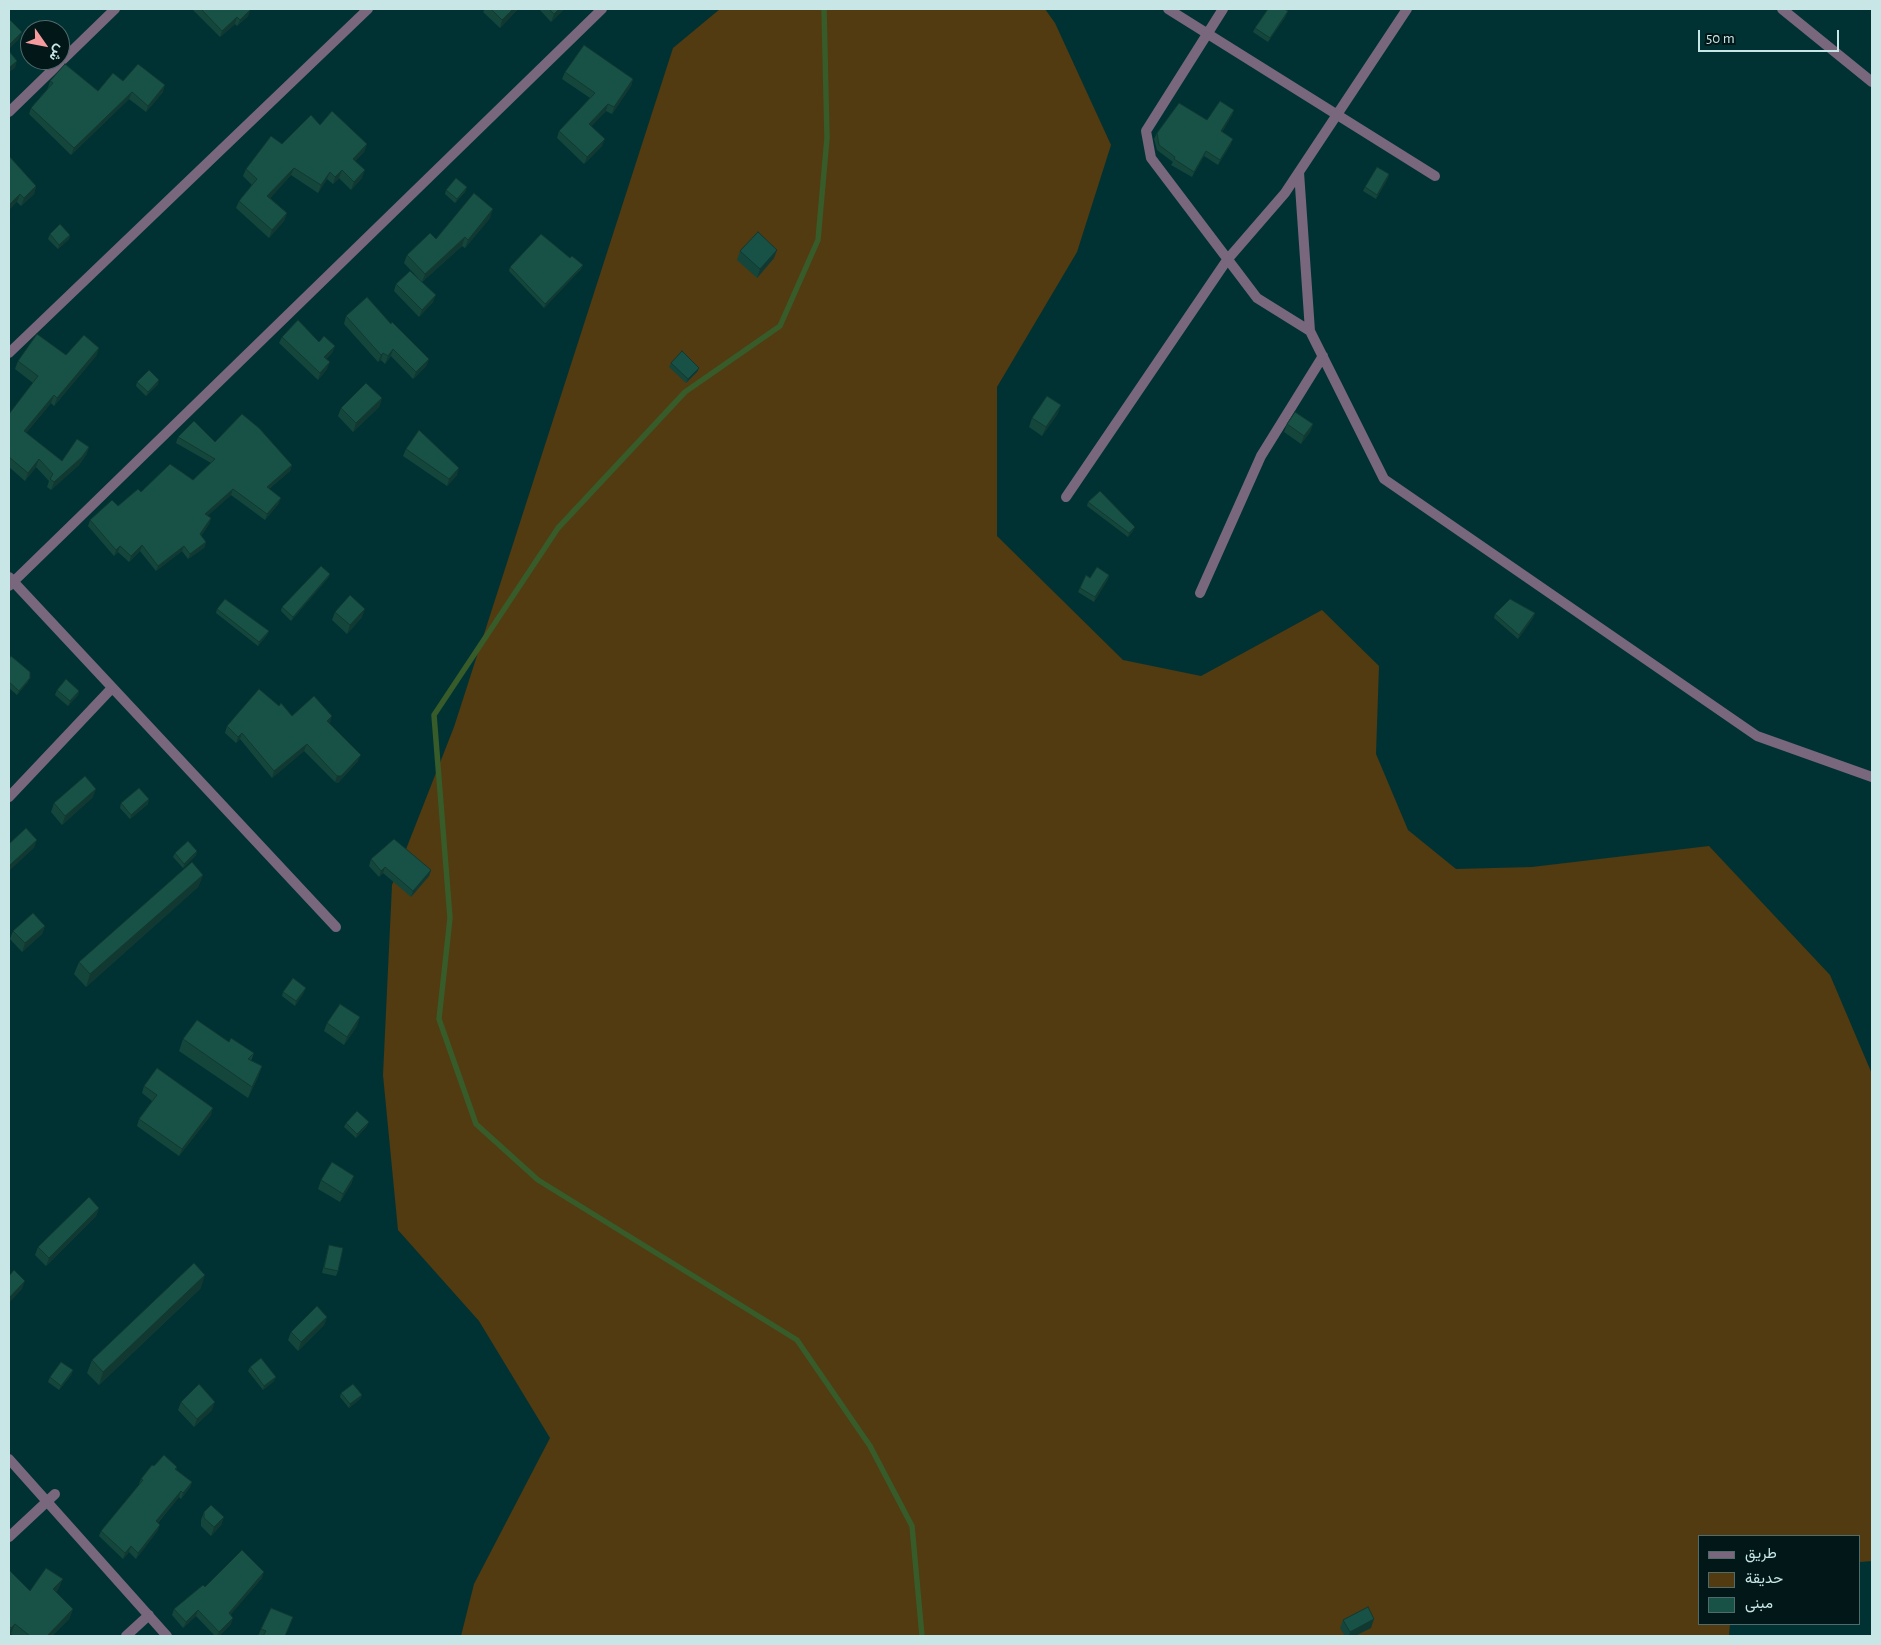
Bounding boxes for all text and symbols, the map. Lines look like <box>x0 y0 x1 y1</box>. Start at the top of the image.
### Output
north arrow <box>20 20 70 70</box>
scale bar <box>1701 20 1842 52</box>
text: 50 m <box>1706 31 1735 46</box>
text: ش <box>46 42 67 63</box>
legend <box>1698 1535 1861 1625</box>
text: طريق <box>1745 1546 1777 1561</box>
text: حديقة <box>1745 1571 1783 1586</box>
text: مبنى <box>1745 1596 1773 1611</box>

